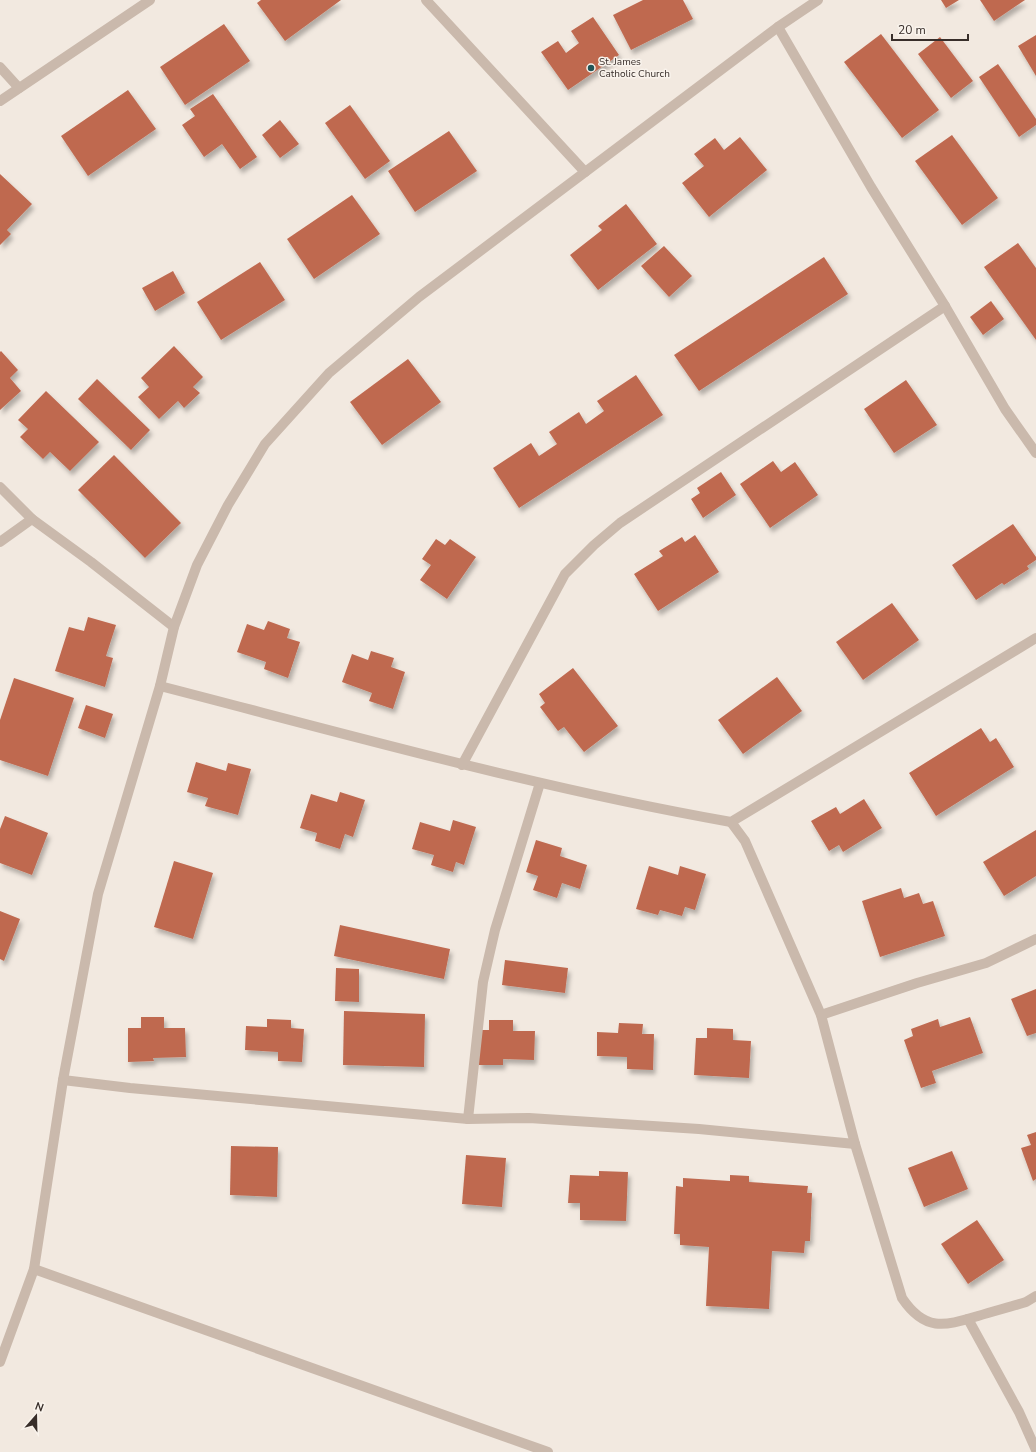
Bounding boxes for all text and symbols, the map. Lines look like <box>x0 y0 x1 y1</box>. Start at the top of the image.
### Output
scale bar <box>892 16 968 42</box>
text: 20 m <box>898 22 926 38</box>
place label: St. James Catholic Church <box>599 55 670 81</box>
marker: St. James Catholic Church <box>586 63 596 73</box>
north arrow <box>16 1396 56 1436</box>
text: N <box>33 1399 46 1416</box>

